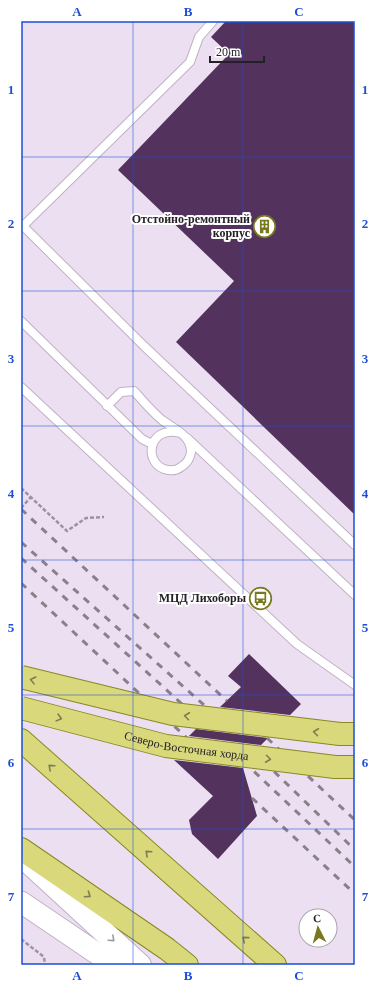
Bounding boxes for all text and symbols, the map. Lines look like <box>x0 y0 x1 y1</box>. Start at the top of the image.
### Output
text: A <box>72 4 82 19</box>
text: B <box>184 4 193 19</box>
text: C <box>294 4 304 19</box>
scale bar <box>210 38 264 64</box>
text: 20 m <box>216 45 241 59</box>
text: 1 <box>8 82 14 97</box>
text: 1 <box>362 82 368 97</box>
place label: Отстойно-ремонтный корпус <box>132 212 251 240</box>
building icon: Отстойно-ремонтный корпус <box>252 213 278 239</box>
text: 2 <box>8 216 14 231</box>
text: 2 <box>362 216 368 231</box>
text: 3 <box>8 351 15 366</box>
text: 3 <box>362 351 369 366</box>
text: 4 <box>8 486 15 501</box>
text: 4 <box>362 486 369 501</box>
bus stop icon: МЦД Лихоборы <box>248 585 274 611</box>
place label: МЦД Лихоборы <box>159 591 247 605</box>
text: 5 <box>8 620 15 635</box>
text: 5 <box>362 620 369 635</box>
one-way arrow <box>30 676 37 684</box>
one-way arrow <box>184 712 190 721</box>
one-way arrow <box>55 713 62 722</box>
one-way arrow <box>313 727 319 736</box>
street label: Северо-Восточная хорда <box>123 728 250 763</box>
one-way arrow <box>265 754 271 763</box>
text: 6 <box>8 755 15 770</box>
text: 6 <box>362 755 369 770</box>
one-way arrow <box>48 764 56 772</box>
one-way arrow <box>145 851 153 858</box>
text: 7 <box>8 889 15 904</box>
text: 7 <box>362 889 369 904</box>
one-way arrow <box>84 890 91 898</box>
north arrow <box>298 908 338 948</box>
text: С <box>312 912 322 924</box>
one-way arrow <box>107 934 115 941</box>
one-way arrow <box>243 937 250 944</box>
text: A <box>72 968 82 983</box>
text: B <box>184 968 193 983</box>
text: C <box>294 968 304 983</box>

